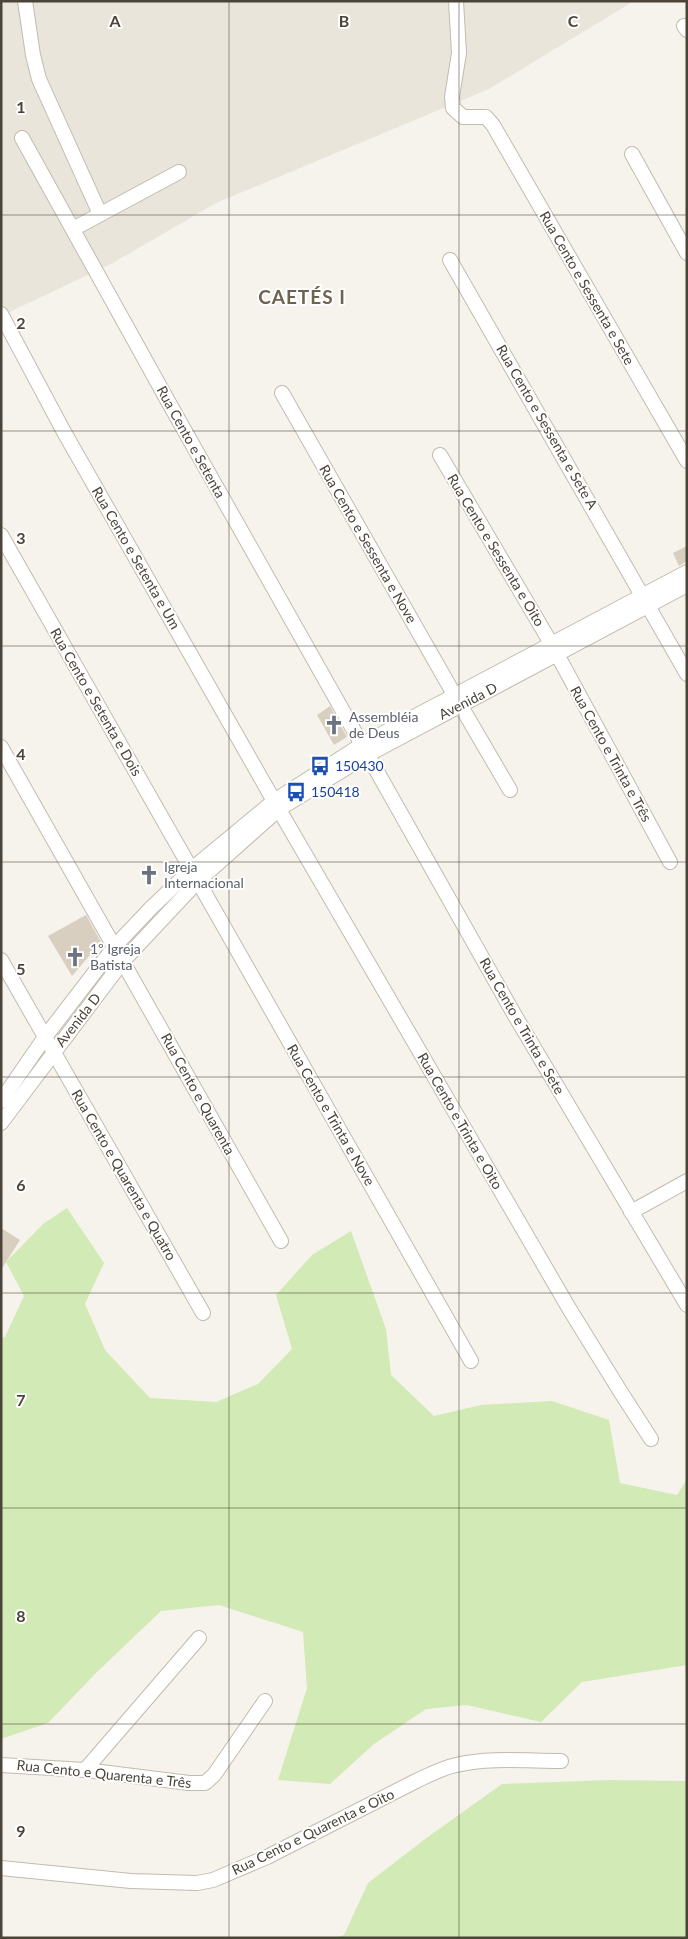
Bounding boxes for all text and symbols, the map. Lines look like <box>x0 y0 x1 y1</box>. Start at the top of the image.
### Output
text: A <box>108 11 121 30</box>
text: B <box>339 11 349 30</box>
text: C <box>568 11 579 30</box>
text: 1 <box>16 97 26 116</box>
street label: Rua Cento e Sessenta e Sete <box>536 208 638 368</box>
district label: CAETÉS I <box>258 285 346 308</box>
text: 2 <box>16 313 26 332</box>
street label: Rua Cento e Sessenta e Sete A <box>493 341 602 513</box>
street label: Rua Cento e Setenta <box>154 383 229 501</box>
street label: Rua Cento e Sessenta e Nove <box>316 462 421 626</box>
street label: Rua Cento e Sessenta e Oito <box>444 470 549 629</box>
street label: Rua Cento e Setenta e Um <box>89 483 184 632</box>
text: 3 <box>16 528 26 547</box>
street label: Rua Cento e Setenta e Dois <box>47 625 146 779</box>
street label: Avenida D <box>436 679 500 723</box>
street label: Rua Cento e Trinta e Três <box>567 683 656 824</box>
place label: Assembléia de Deus <box>349 708 418 741</box>
church icon: Assembléia de Deus <box>323 714 345 736</box>
text: 4 <box>16 744 26 763</box>
bus stop icon: 150430 <box>309 755 331 777</box>
place label: 150430 <box>335 757 384 774</box>
bus stop icon: 150418 <box>285 781 307 803</box>
place label: 150418 <box>311 783 360 800</box>
place label: Igreja Internacional <box>164 858 244 891</box>
church icon: Igreja Internacional <box>138 864 160 886</box>
place label: 1º Igreja Batista <box>90 940 141 973</box>
church icon: 1º Igreja Batista <box>64 946 86 968</box>
street label: Rua Cento e Trinta e Sete <box>476 954 569 1097</box>
text: 5 <box>16 959 26 978</box>
street label: Avenida D <box>51 989 104 1050</box>
street label: Rua Cento e Quarenta <box>158 1030 239 1158</box>
street label: Rua Cento e Trinta e Nove <box>284 1041 379 1188</box>
street label: Rua Cento e Trinta e Oito <box>414 1049 507 1192</box>
street label: Rua Cento e Quarenta e Quatro <box>68 1086 180 1263</box>
text: 6 <box>16 1175 26 1194</box>
text: 7 <box>16 1390 26 1409</box>
text: 8 <box>16 1606 26 1625</box>
street label: Rua Cento e Quarenta e Três <box>16 1756 192 1791</box>
street label: Rua Cento e Quarenta e Oito <box>229 1785 397 1878</box>
text: 9 <box>16 1821 26 1840</box>

